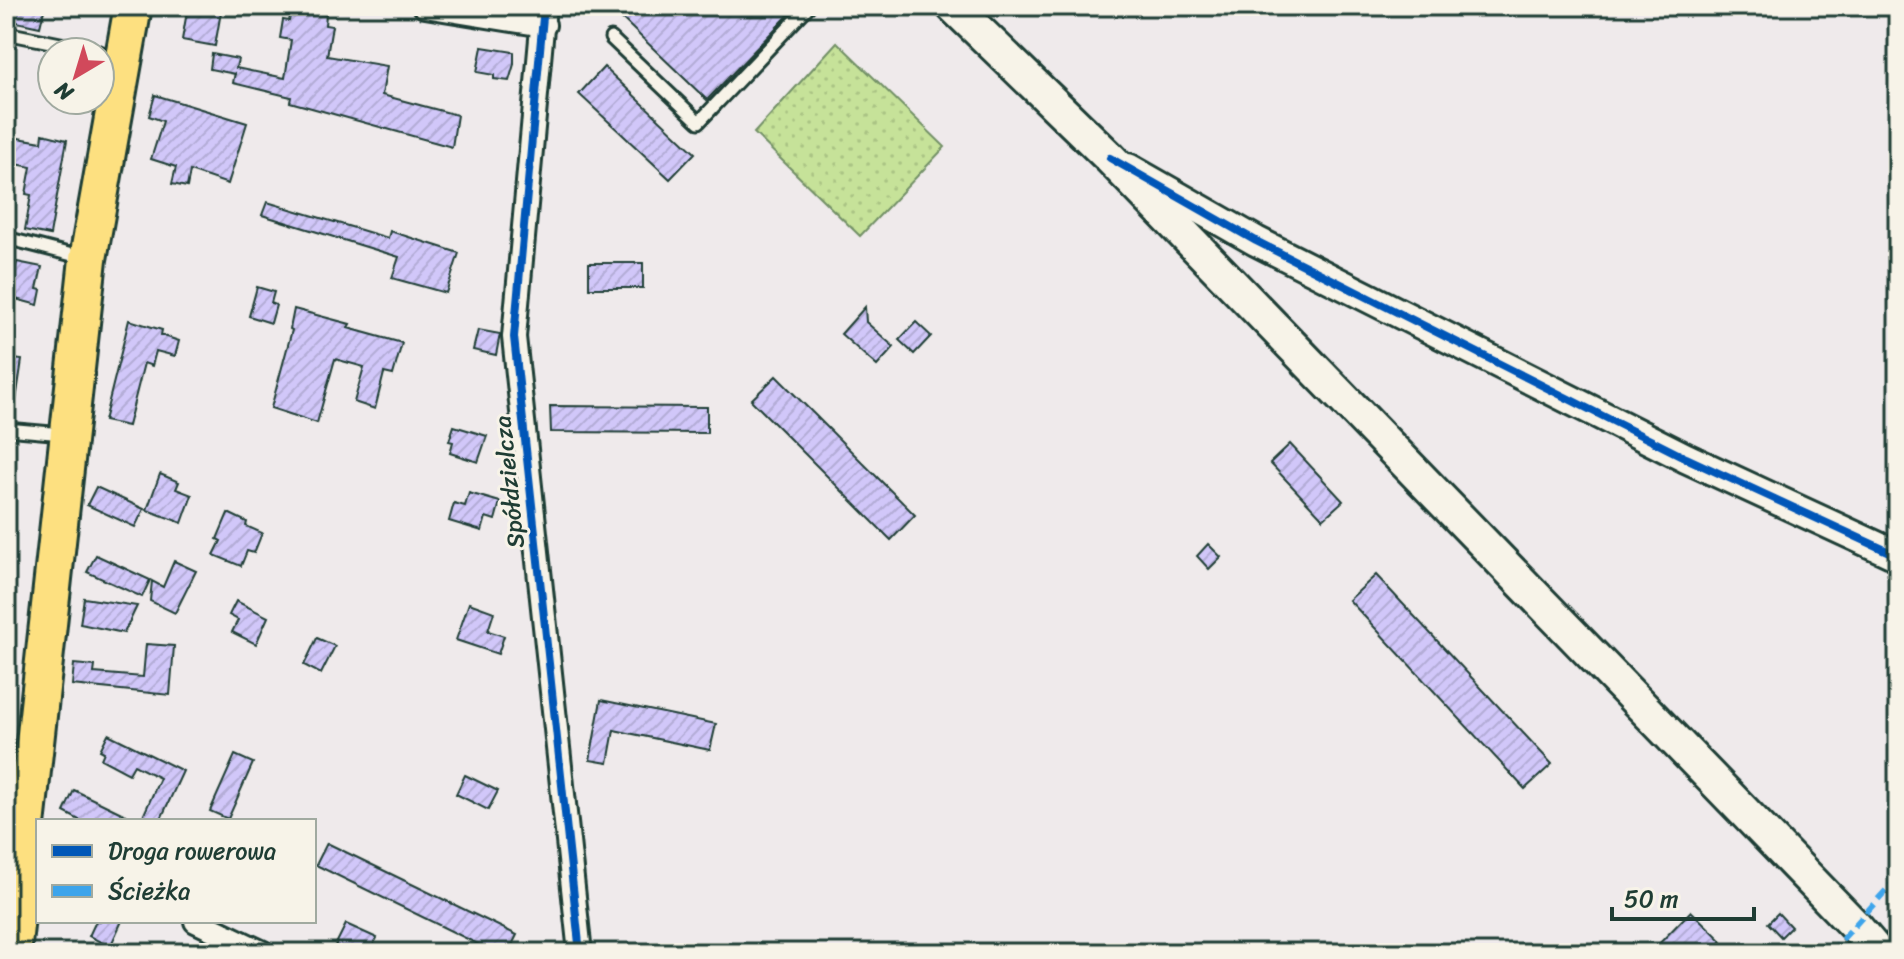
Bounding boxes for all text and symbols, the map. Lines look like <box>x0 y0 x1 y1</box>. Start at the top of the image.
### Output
north arrow <box>36 36 116 116</box>
text: N <box>45 71 83 112</box>
street label: Spółdzielcza <box>481 414 537 550</box>
legend <box>36 819 316 923</box>
text: Droga rowerowa <box>108 830 276 872</box>
text: Ścieżka <box>108 870 190 912</box>
scale bar <box>1612 871 1754 921</box>
text: 50 m <box>1624 878 1679 920</box>

